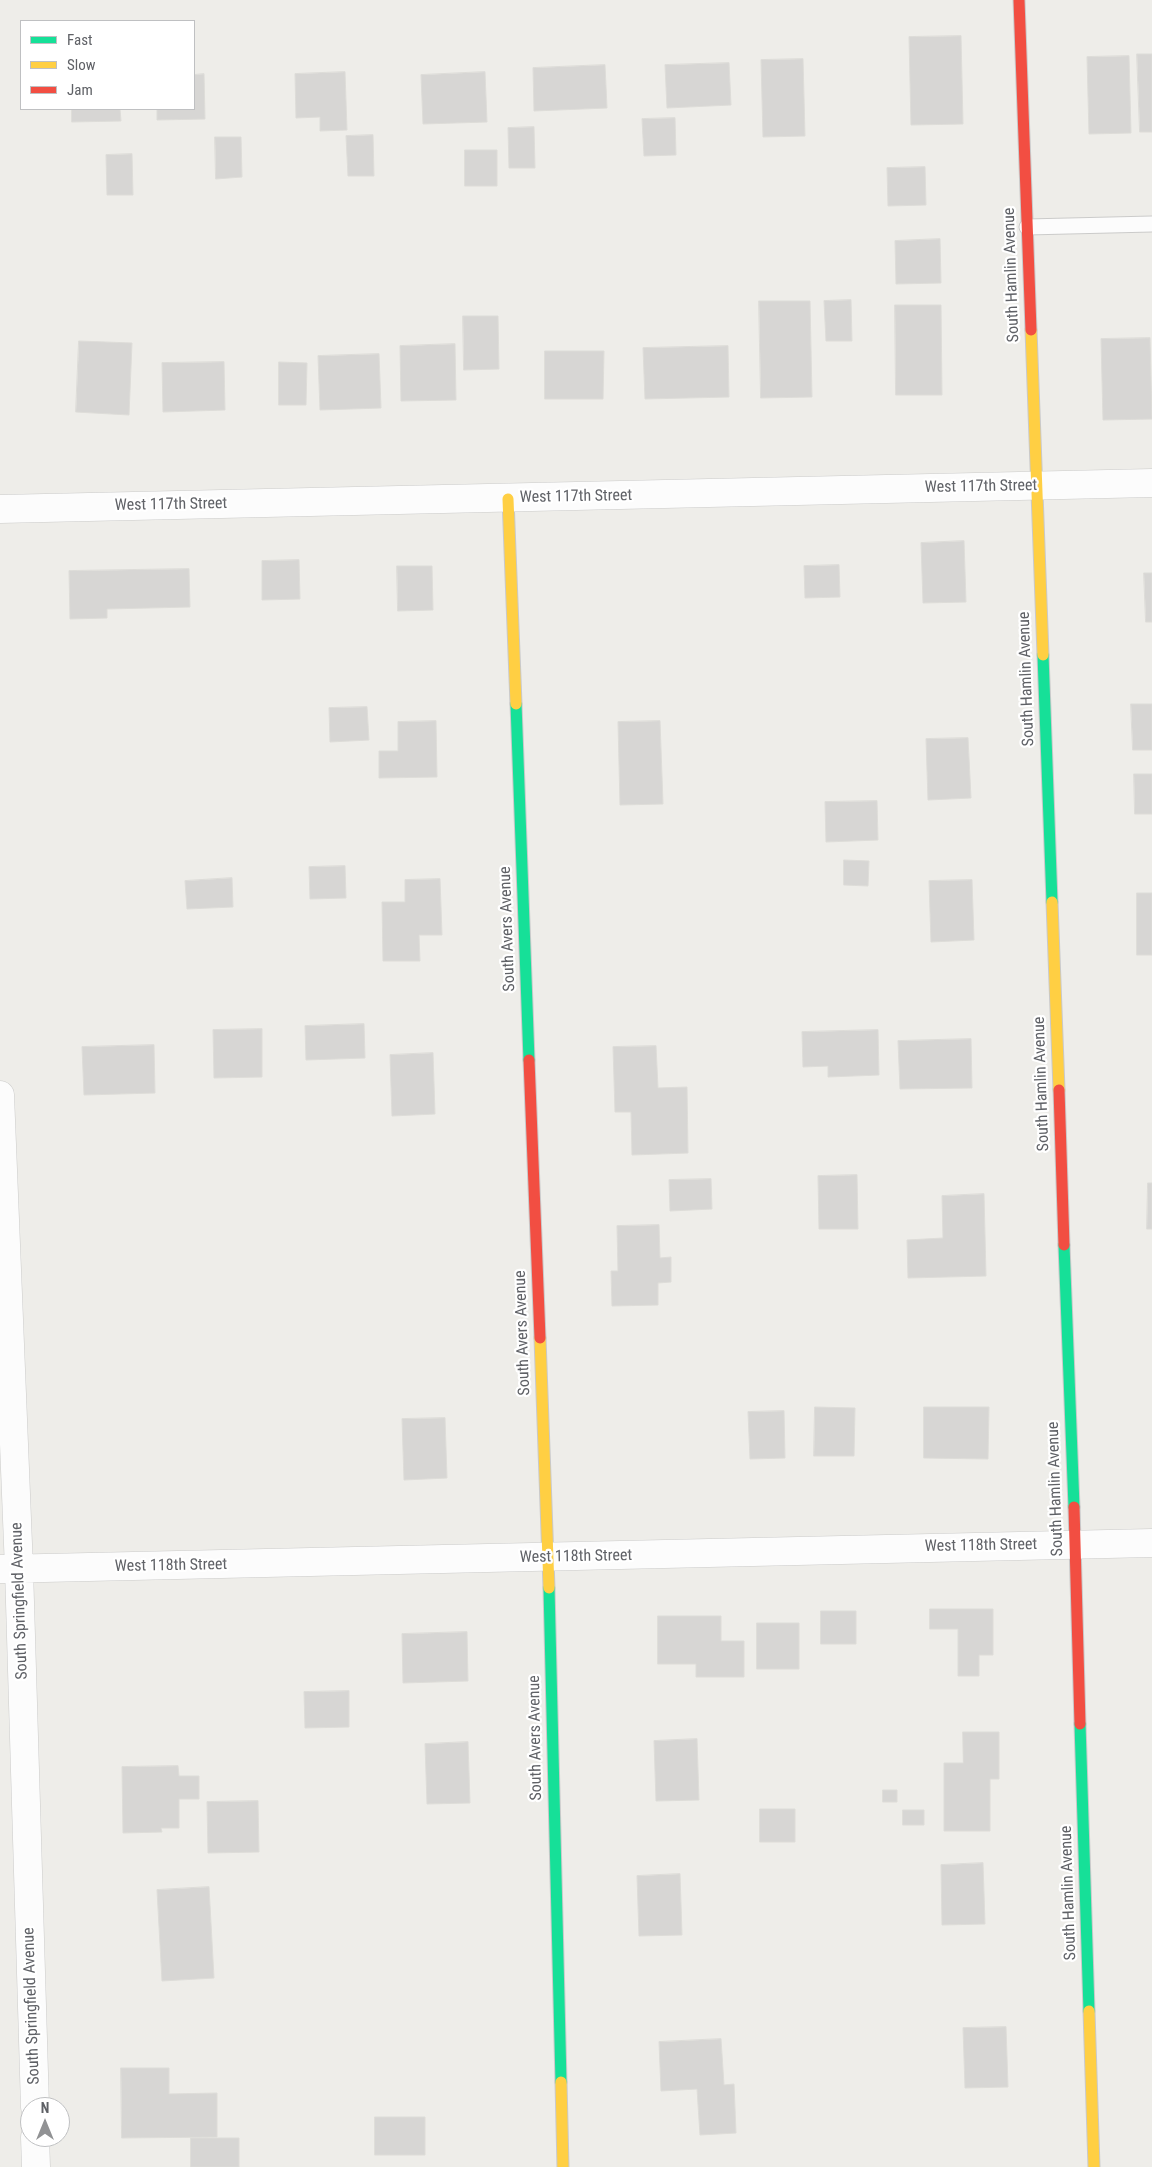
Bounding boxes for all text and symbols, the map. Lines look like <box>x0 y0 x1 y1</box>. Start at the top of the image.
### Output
legend <box>20 20 195 110</box>
text: Fast <box>67 31 92 49</box>
text: Slow <box>67 56 96 74</box>
text: Jam <box>67 81 93 99</box>
street label: South Hamlin Avenue <box>1000 207 1024 343</box>
street label: West 117th Street <box>925 476 1037 498</box>
street label: West 117th Street <box>520 486 632 508</box>
street label: West 117th Street <box>115 494 227 516</box>
street label: South Hamlin Avenue <box>1015 611 1039 747</box>
street label: South Avers Avenue <box>496 866 520 992</box>
street label: South Hamlin Avenue <box>1030 1016 1054 1152</box>
street label: South Avers Avenue <box>511 1270 535 1396</box>
street label: South Hamlin Avenue <box>1044 1421 1068 1557</box>
street label: South Springfield Avenue <box>8 1522 32 1680</box>
street label: West 118th Street <box>925 1535 1037 1557</box>
street label: West 118th Street <box>520 1546 632 1568</box>
street label: West 118th Street <box>115 1555 227 1577</box>
street label: South Avers Avenue <box>525 1675 547 1801</box>
street label: South Hamlin Avenue <box>1057 1825 1081 1961</box>
street label: South Springfield Avenue <box>20 1927 44 2085</box>
north arrow <box>20 2097 70 2147</box>
text: N <box>41 2100 49 2116</box>

